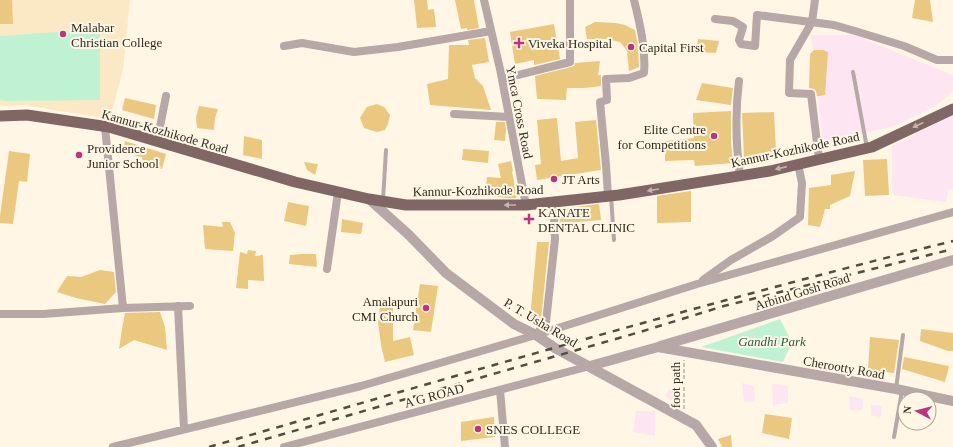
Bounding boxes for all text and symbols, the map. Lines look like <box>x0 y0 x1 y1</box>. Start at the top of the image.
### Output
place label: Malabar Christian College <box>71 20 163 50</box>
marker: Malabar Christian College <box>58 29 68 39</box>
place label: Viveka Hospital <box>528 36 612 51</box>
marker: Viveka Hospital <box>513 37 525 49</box>
place label: Capital First <box>639 40 704 55</box>
marker: Capital First <box>626 42 636 52</box>
street label: Ymca Cross Road <box>503 64 536 160</box>
street label: Kannur-Kozhikode Road <box>100 106 230 157</box>
place label: Elite Centre for Competitions <box>618 122 706 152</box>
one-way arrow <box>912 122 923 128</box>
street label: Kannur-Kozhikode Road <box>730 128 861 170</box>
marker: Elite Centre for Competitions <box>709 131 719 141</box>
place label: Providence Junior School <box>87 141 159 171</box>
marker: Providence Junior School <box>74 150 84 160</box>
one-way arrow <box>775 166 787 172</box>
place label: JT Arts <box>562 172 600 187</box>
marker: JT Arts <box>549 174 559 184</box>
street label: Kannur-Kozhikode Road <box>412 182 544 199</box>
one-way arrow <box>647 187 659 193</box>
one-way arrow <box>503 202 516 208</box>
place label: KANATE DENTAL CLINIC <box>538 205 635 235</box>
marker: KANATE DENTAL CLINIC <box>523 213 535 225</box>
street label: Arbind Gosh Road <box>753 270 852 313</box>
place label: Amalapuri CMI Church <box>352 294 418 324</box>
street label: P. T. Usha Road <box>501 295 581 350</box>
marker: Amalapuri CMI Church <box>421 303 431 313</box>
park label: Gandhi Park <box>738 334 806 349</box>
street label: Cherootty Road <box>802 353 886 382</box>
street label: foot path <box>668 361 683 408</box>
street label: A G ROAD <box>403 380 466 411</box>
north arrow <box>897 391 937 431</box>
text: N <box>901 405 914 414</box>
place label: SNES COLLEGE <box>486 422 580 437</box>
marker: SNES COLLEGE <box>473 424 483 434</box>

